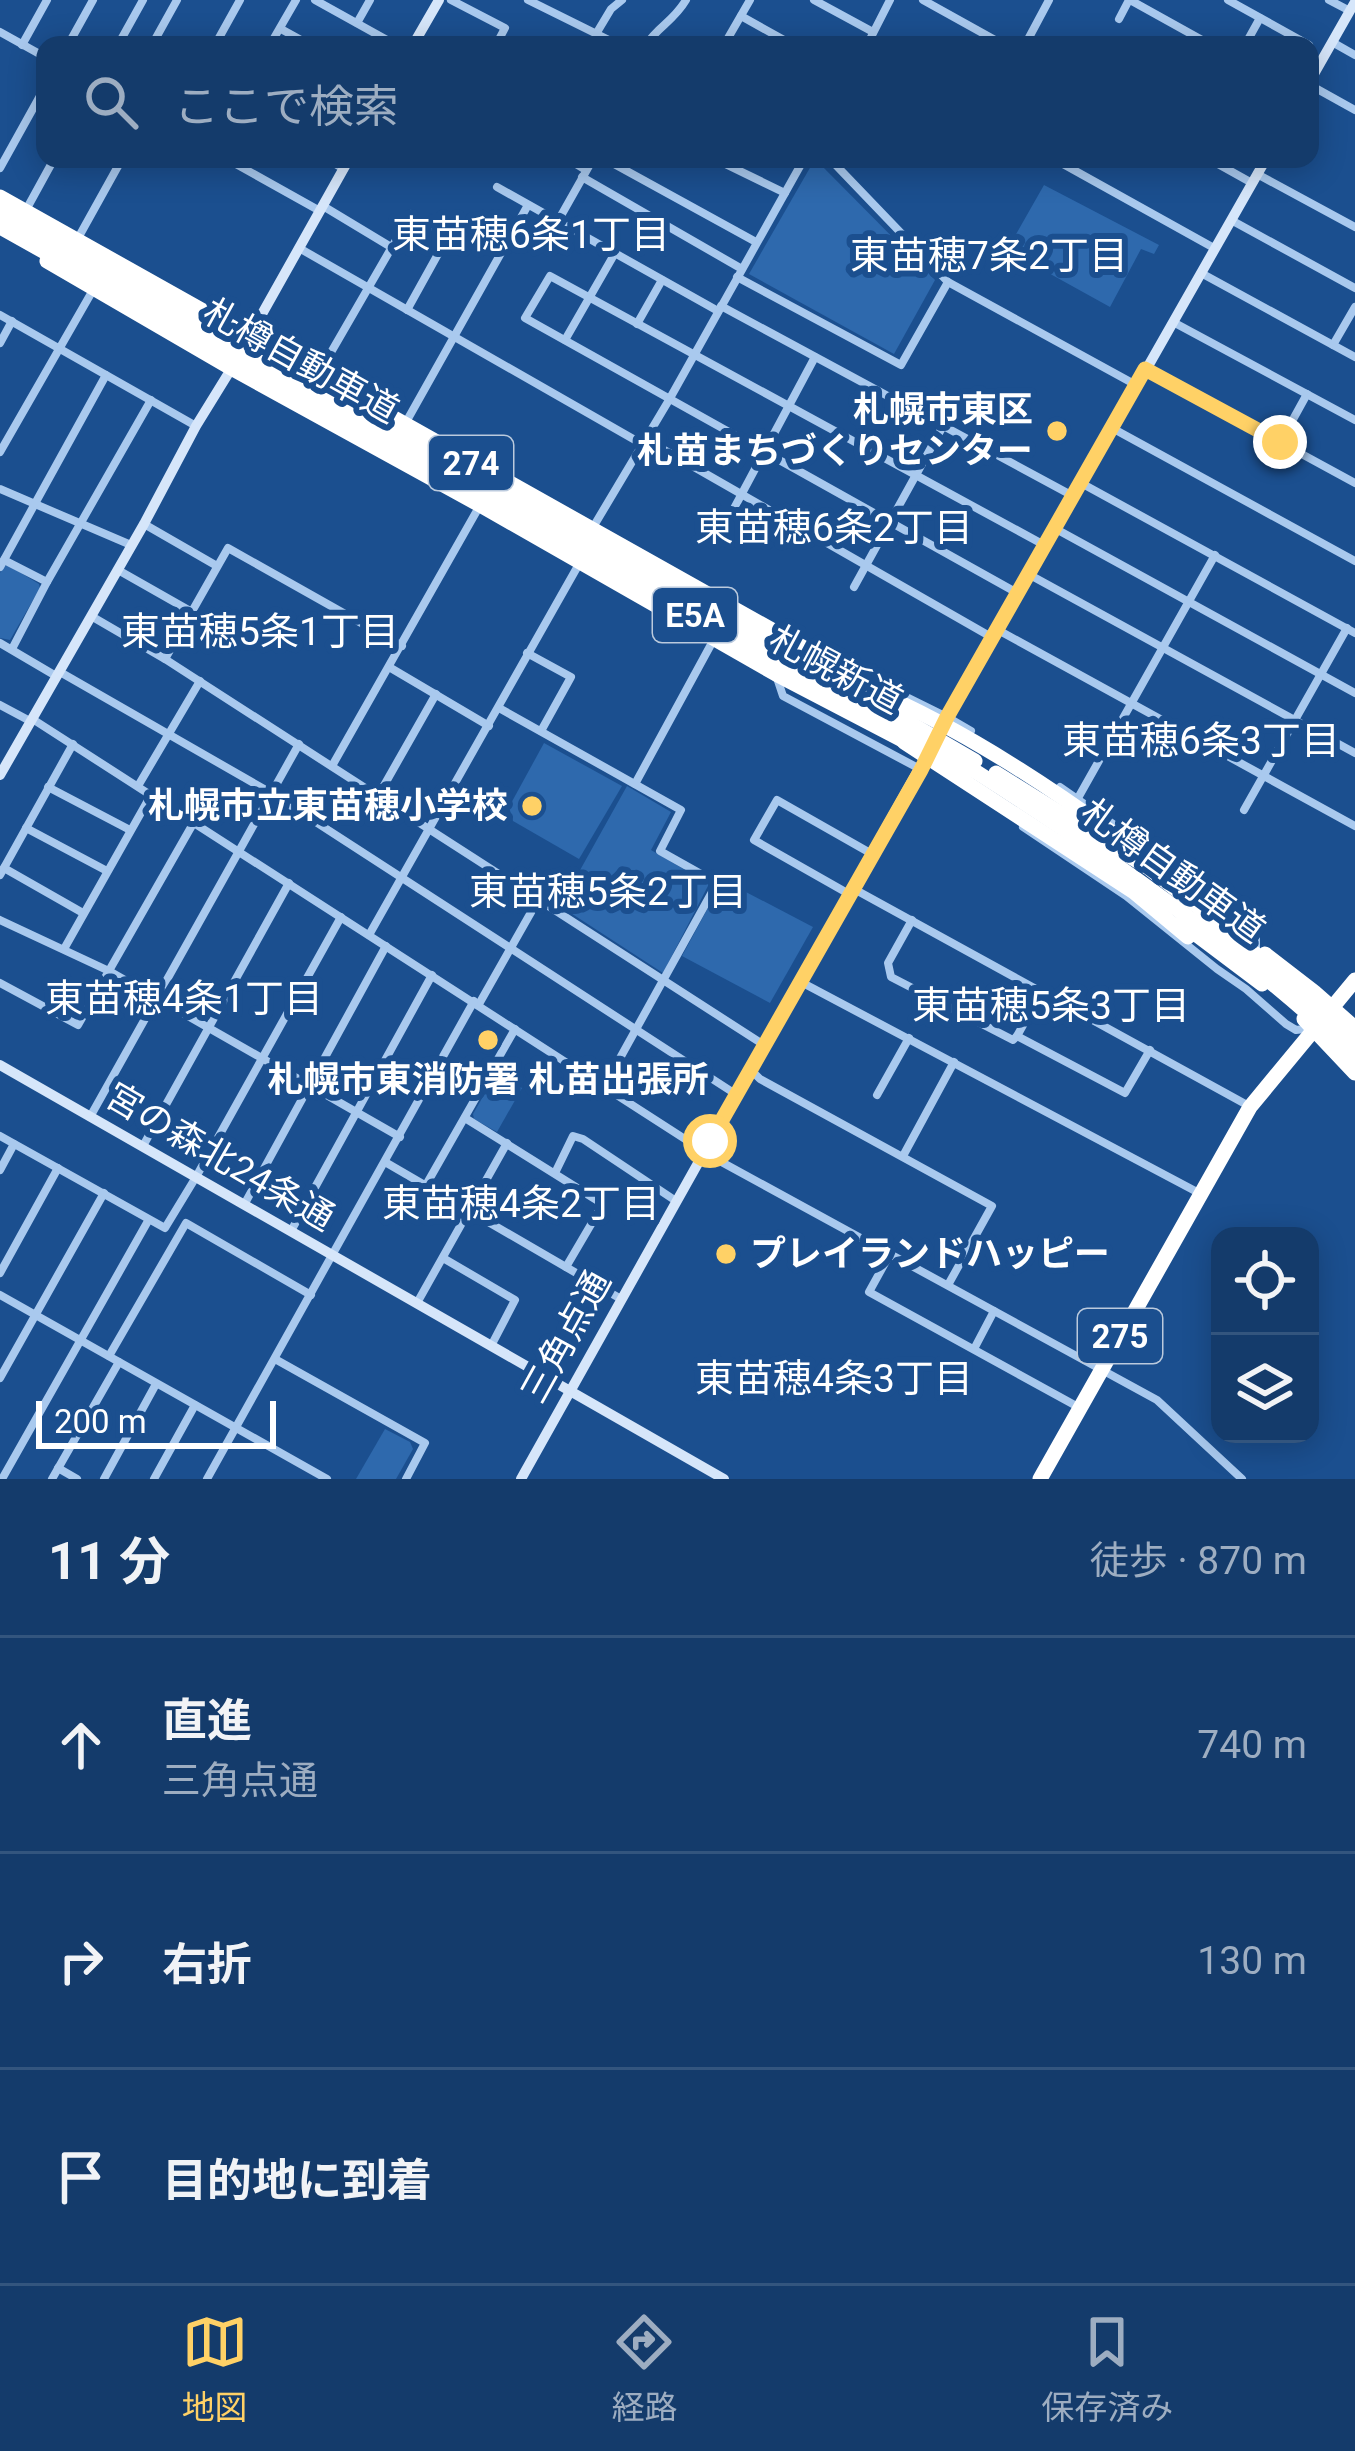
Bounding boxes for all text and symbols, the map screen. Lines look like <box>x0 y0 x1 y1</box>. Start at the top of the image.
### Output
search box <box>36 36 1319 168</box>
icon: search <box>78 69 144 135</box>
text: ここで検索 <box>174 80 399 133</box>
district label: 東苗穂6条1丁目 <box>392 212 670 258</box>
district label: 東苗穂7条2丁目 <box>850 233 1128 279</box>
street label: 札樽自動車道 <box>196 290 406 432</box>
place label: 札幌市東区 札苗まちづくりセンター <box>637 389 1033 472</box>
route end <box>1253 415 1307 469</box>
marker: 札幌市東区 札苗まちづくりセンター <box>1044 418 1070 444</box>
road number: 274 <box>429 436 513 490</box>
district label: 東苗穂6条2丁目 <box>695 505 973 551</box>
road number: E5A <box>653 588 737 642</box>
district label: 東苗穂5条1丁目 <box>121 609 399 655</box>
street label: 札幌新道 <box>763 618 909 722</box>
district label: 東苗穂6条3丁目 <box>1062 718 1340 764</box>
place label: 札幌市立東苗穂小学校 <box>148 785 508 827</box>
street label: 札樽自動車道 <box>1073 791 1273 951</box>
marker: 札幌市立東苗穂小学校 <box>519 793 545 819</box>
district label: 東苗穂5条2丁目 <box>469 869 747 915</box>
district label: 東苗穂4条1丁目 <box>45 976 323 1022</box>
district label: 東苗穂5条3丁目 <box>912 983 1190 1029</box>
marker: 札幌市東消防署 札苗出張所 <box>475 1027 501 1053</box>
place label: 札幌市東消防署 札苗出張所 <box>268 1059 708 1101</box>
street label: 宮の森北24条通 <box>98 1075 342 1239</box>
route start <box>683 1114 737 1168</box>
district label: 東苗穂4条2丁目 <box>382 1181 660 1227</box>
map controls <box>1211 1227 1319 1443</box>
button: locate <box>1211 1227 1319 1335</box>
place label: プレイランドハッピー <box>750 1233 1110 1275</box>
marker: プレイランドハッピー <box>713 1241 739 1267</box>
street label: 三角点通 <box>513 1264 619 1410</box>
road number: 275 <box>1078 1309 1162 1363</box>
button: layers <box>1211 1335 1319 1443</box>
district label: 東苗穂4条3丁目 <box>695 1356 973 1402</box>
scale bar <box>36 1395 276 1448</box>
text: 200 m <box>54 1402 147 1441</box>
text: 11 分 <box>48 1532 170 1591</box>
text: 徒歩 · 870 m <box>1090 1538 1307 1584</box>
text: 直進 <box>162 1694 252 1747</box>
icon: ahead <box>48 1712 114 1778</box>
text: 740 m <box>1197 1722 1307 1768</box>
text: 三角点通 <box>162 1758 318 1804</box>
icon: right <box>48 1928 114 1994</box>
text: 右折 <box>162 1938 252 1991</box>
text: 130 m <box>1197 1938 1307 1984</box>
icon: arrive <box>48 2144 114 2210</box>
text: 目的地に到着 <box>162 2154 432 2207</box>
tab: 地図 <box>182 2309 248 2429</box>
tab: 経路 <box>611 2309 677 2429</box>
tab: 保存済み <box>1041 2309 1173 2429</box>

